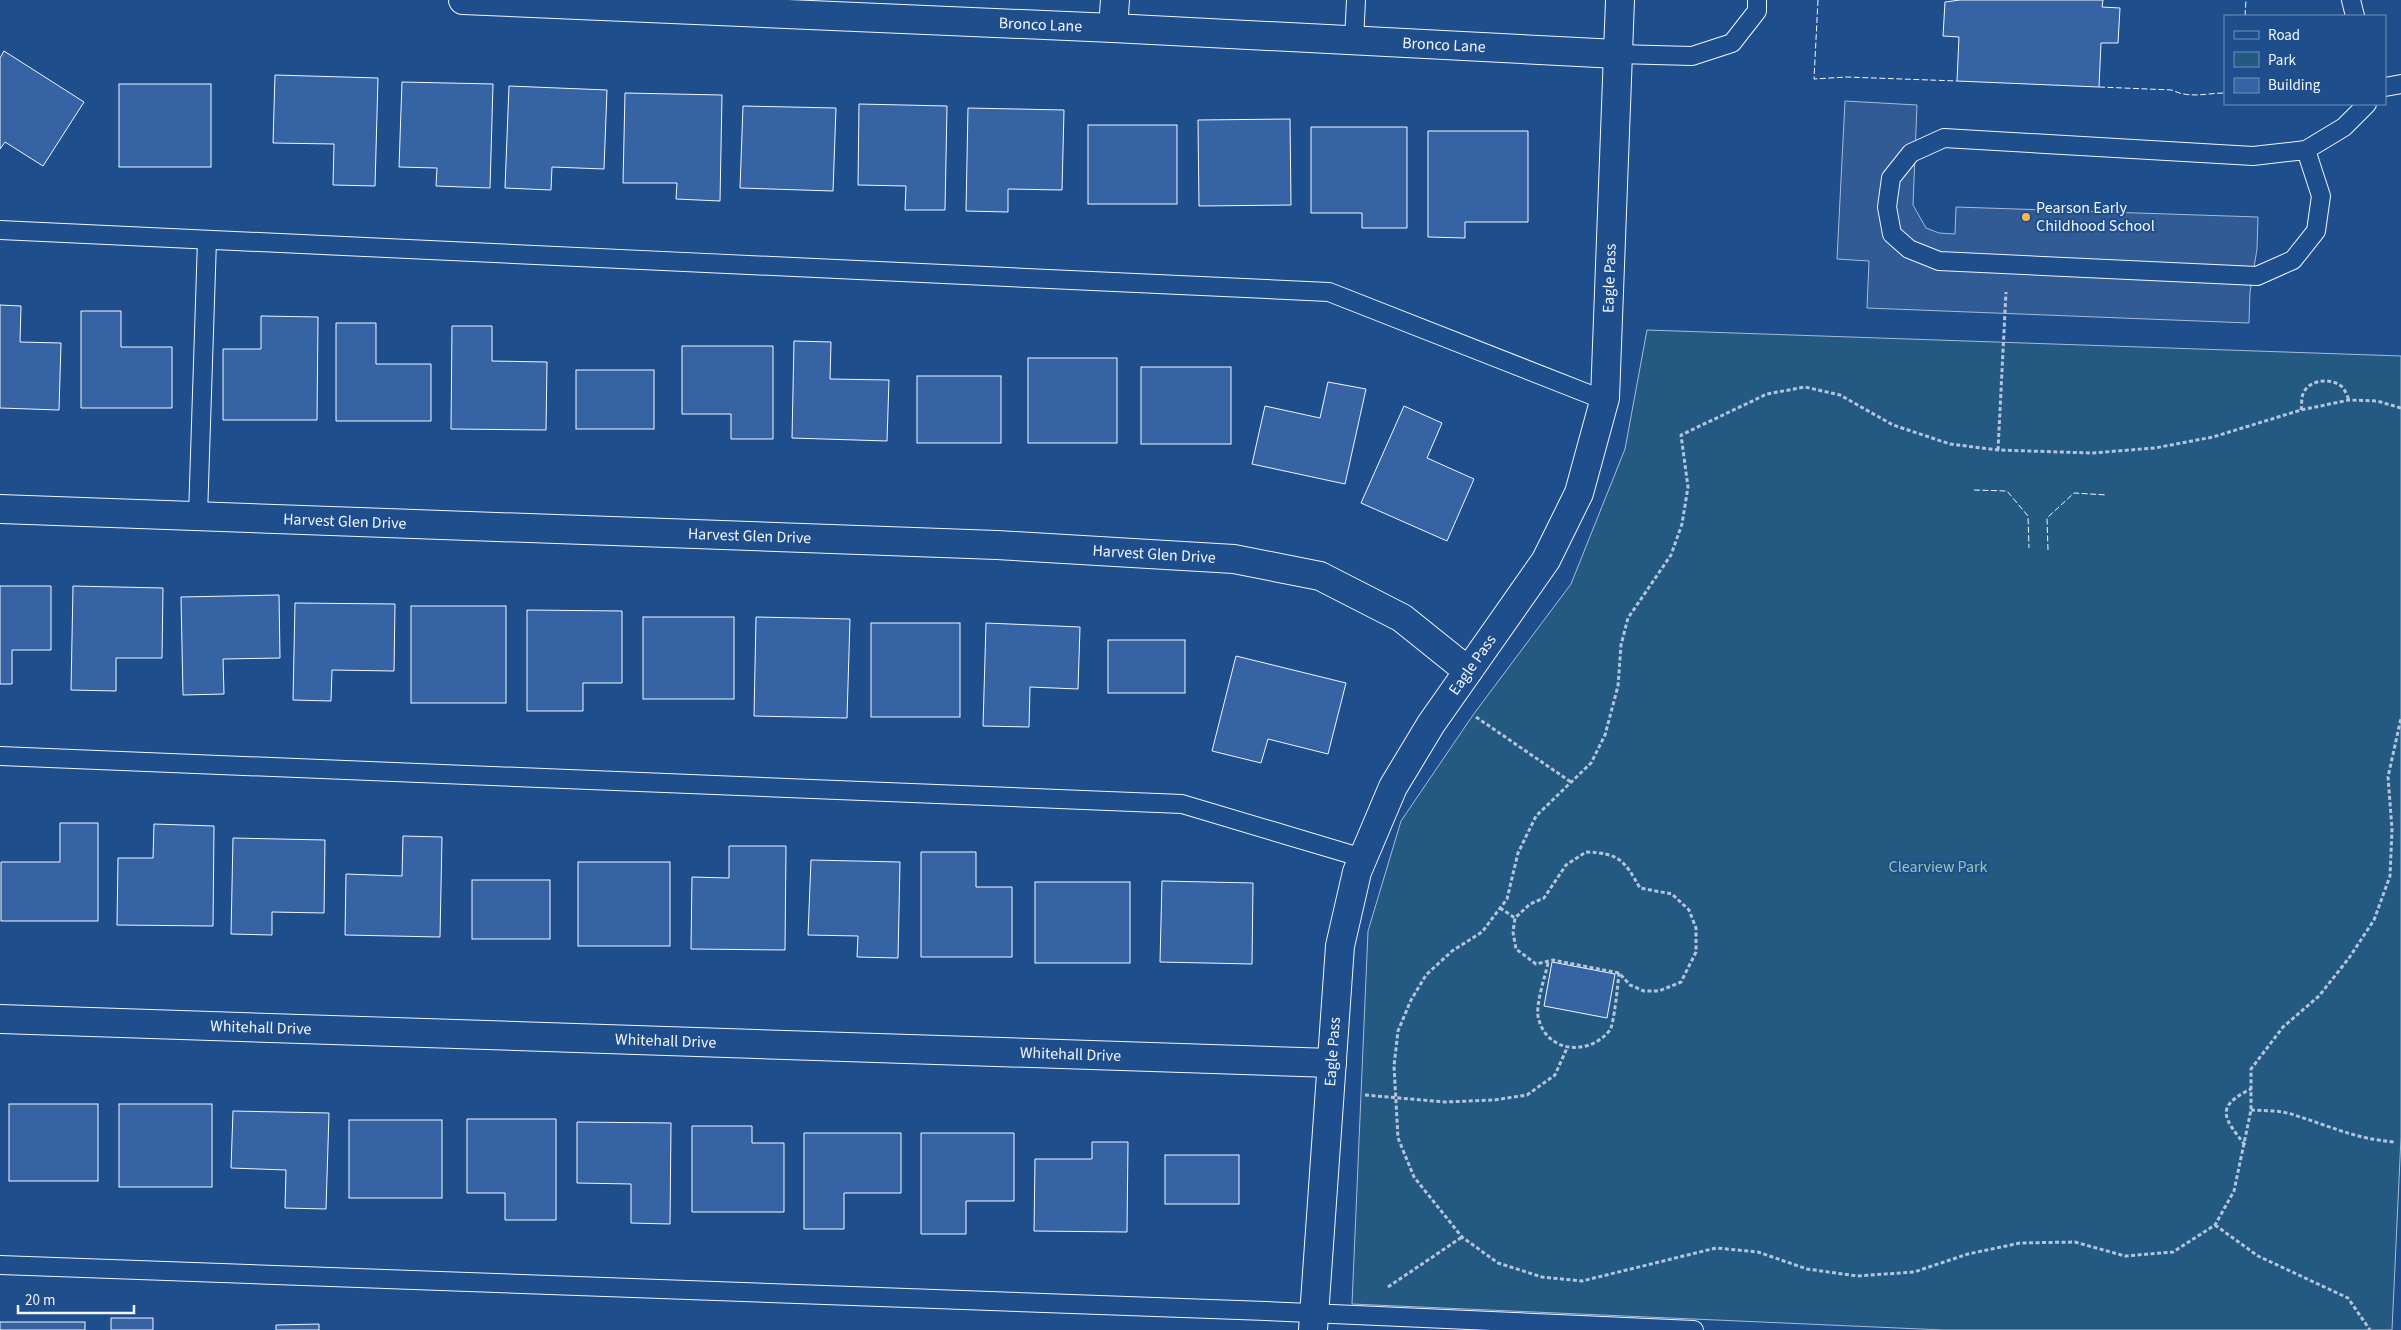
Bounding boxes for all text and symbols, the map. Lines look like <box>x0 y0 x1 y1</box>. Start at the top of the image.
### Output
street label: Bronco Lane <box>998 12 1083 38</box>
legend <box>2224 15 2386 105</box>
text: Road <box>2268 25 2300 46</box>
street label: Bronco Lane <box>1402 32 1486 58</box>
text: Park <box>2268 50 2297 71</box>
text: Building <box>2268 75 2321 96</box>
place label: Pearson Early Childhood School <box>2036 197 2155 237</box>
marker: Pearson Early Childhood School <box>2020 211 2032 223</box>
street label: Eagle Pass <box>1597 243 1622 314</box>
street label: Harvest Glen Drive <box>283 508 407 535</box>
street label: Harvest Glen Drive <box>687 523 812 549</box>
street label: Harvest Glen Drive <box>1092 540 1216 569</box>
street label: Eagle Pass <box>1443 630 1502 700</box>
park label: Clearview Park <box>1889 856 1988 878</box>
street label: Whitehall Drive <box>210 1015 312 1040</box>
street label: Eagle Pass <box>1319 1016 1346 1087</box>
street label: Whitehall Drive <box>615 1028 717 1054</box>
street label: Whitehall Drive <box>1019 1042 1121 1067</box>
scale bar <box>18 1282 134 1314</box>
text: 20 m <box>25 1290 55 1311</box>

